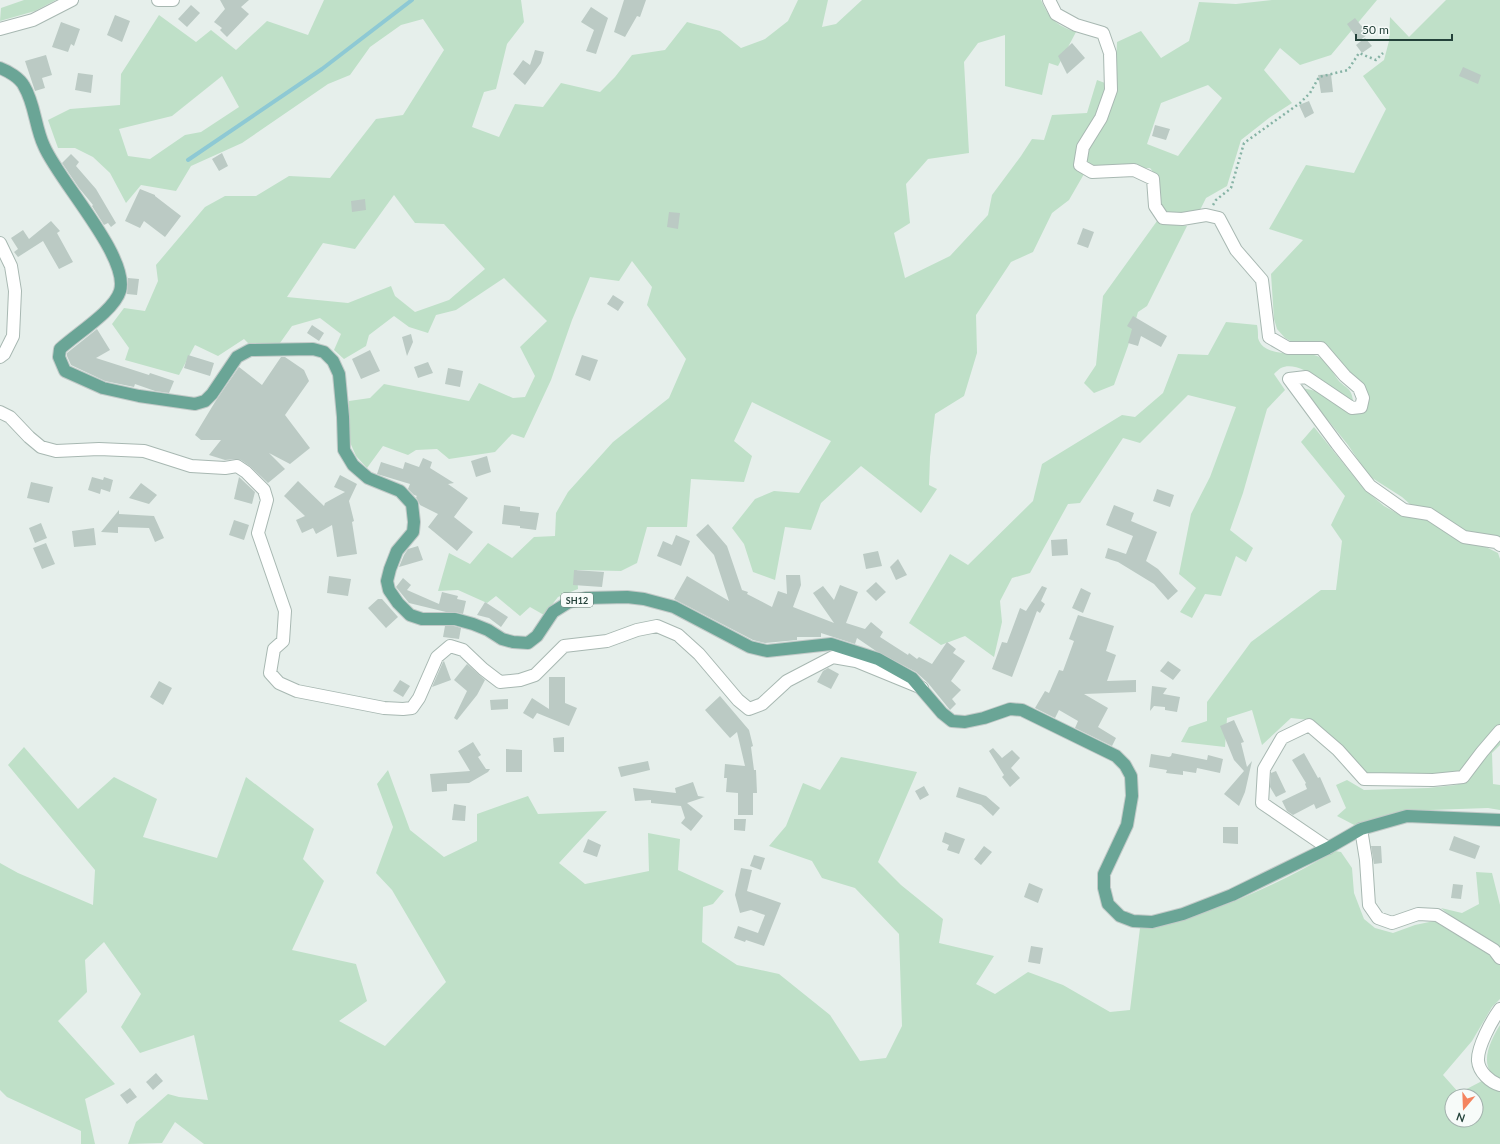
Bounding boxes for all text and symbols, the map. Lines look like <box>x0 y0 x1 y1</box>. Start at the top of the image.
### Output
scale bar <box>1356 16 1452 42</box>
text: 50 m <box>1362 22 1389 37</box>
road number: SH12 <box>561 593 593 607</box>
north arrow <box>1444 1088 1484 1128</box>
text: N <box>1454 1110 1467 1125</box>

